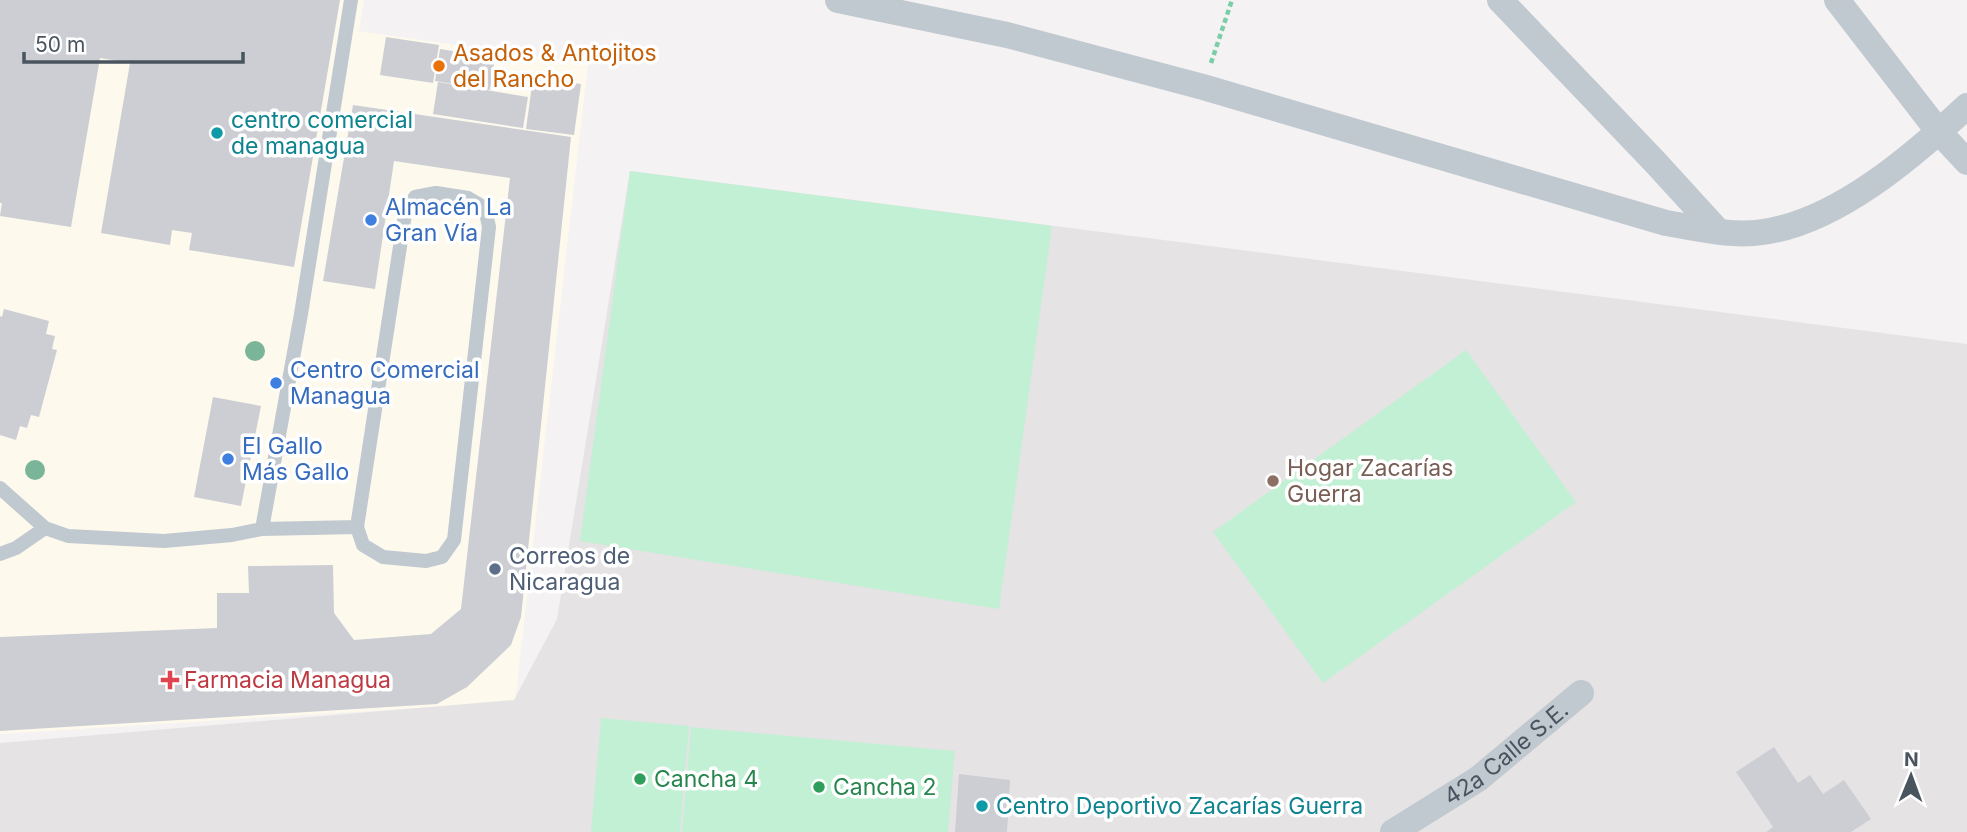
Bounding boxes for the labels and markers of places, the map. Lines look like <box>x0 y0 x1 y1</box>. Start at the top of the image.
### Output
place label: Asados & Antojitos del Rancho <box>453 39 657 93</box>
marker: Asados & Antojitos del Rancho <box>431 58 447 74</box>
place label: centro comercial de managua <box>231 106 413 160</box>
marker: centro comercial de managua <box>209 125 225 141</box>
place label: Almacén La Gran Vía <box>385 193 512 247</box>
marker: Almacén La Gran Vía <box>363 212 379 228</box>
place label: Centro Comercial Managua <box>290 356 479 410</box>
marker: Centro Comercial Managua <box>268 375 284 391</box>
place label: El Gallo Más Gallo <box>242 432 349 486</box>
marker: El Gallo Más Gallo <box>220 451 236 467</box>
place label: Hogar Zacarías Guerra <box>1287 454 1453 508</box>
marker: Hogar Zacarías Guerra <box>1265 473 1281 489</box>
place label: Correos de Nicaragua <box>509 542 630 596</box>
marker: Correos de Nicaragua <box>487 561 503 577</box>
place label: Farmacia Managua <box>184 666 391 694</box>
marker: Farmacia Managua <box>162 672 178 688</box>
place label: Cancha 4 <box>654 765 758 793</box>
marker: Cancha 4 <box>632 771 648 787</box>
place label: Cancha 2 <box>833 773 936 801</box>
marker: Cancha 2 <box>811 779 827 795</box>
place label: Centro Deportivo Zacarías Guerra <box>996 792 1363 820</box>
marker: Centro Deportivo Zacarías Guerra <box>974 798 990 814</box>

